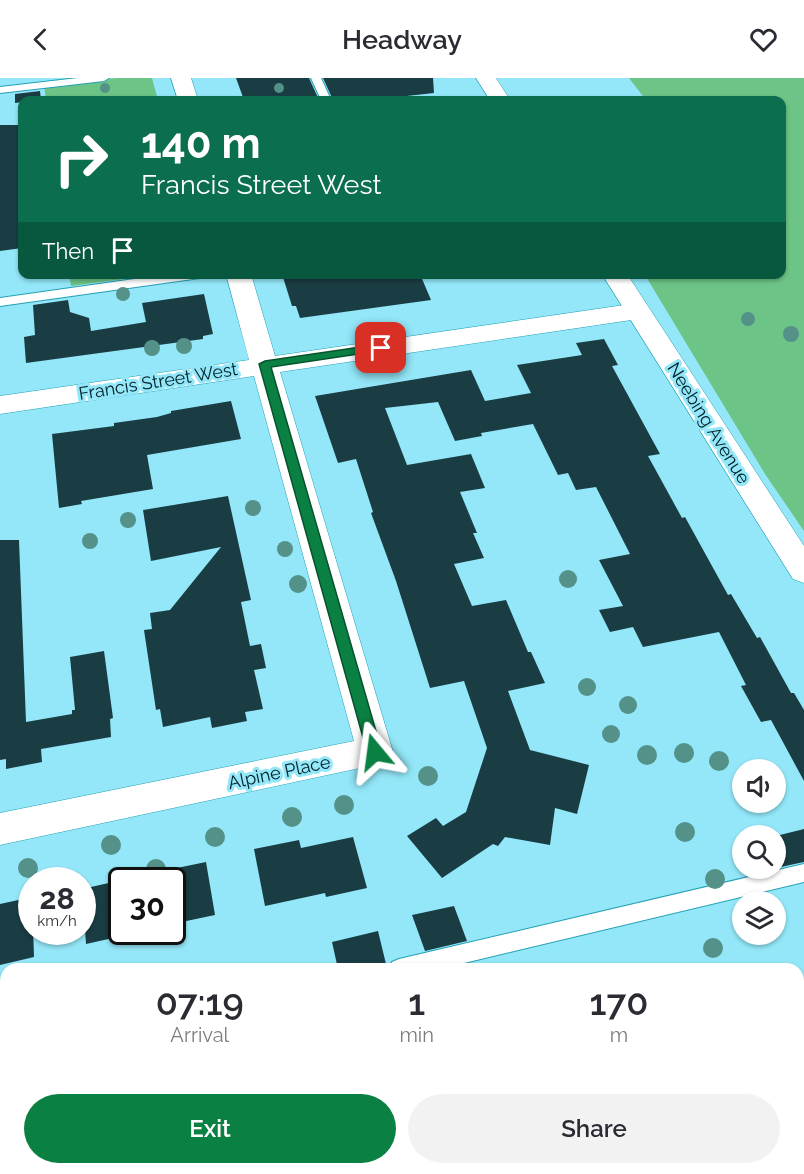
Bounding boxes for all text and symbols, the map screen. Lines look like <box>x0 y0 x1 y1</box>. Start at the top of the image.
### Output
icon: back <box>24 23 57 56</box>
icon: heart <box>747 23 780 56</box>
text: Headway <box>342 24 462 55</box>
text: 140 m <box>141 119 261 168</box>
icon: right <box>42 120 120 198</box>
text: Francis Street West <box>141 169 382 200</box>
icon: arrive <box>106 234 139 267</box>
text: Then <box>42 238 94 264</box>
pin <box>355 322 406 373</box>
icon: arrive <box>364 331 397 364</box>
street label: Francis Street West <box>77 358 239 404</box>
street label: Neebing Avenue <box>663 359 755 488</box>
position arrow <box>343 720 407 784</box>
street label: Alpine Place <box>226 751 332 793</box>
map controls <box>732 759 786 945</box>
button: sound <box>732 759 786 813</box>
button: search <box>732 825 786 879</box>
speed limit sign: 30 <box>108 867 186 945</box>
text: 28 <box>39 881 75 916</box>
button: layers <box>732 891 786 945</box>
text: km/h <box>37 912 77 930</box>
text: 07:19 <box>156 981 244 1023</box>
text: 1 <box>408 981 425 1023</box>
text: 170 <box>590 981 648 1023</box>
text: Arrival <box>170 1023 229 1047</box>
text: min <box>399 1023 434 1047</box>
text: m <box>610 1023 628 1047</box>
button: Exit <box>24 1094 396 1163</box>
button: Share <box>408 1094 780 1163</box>

